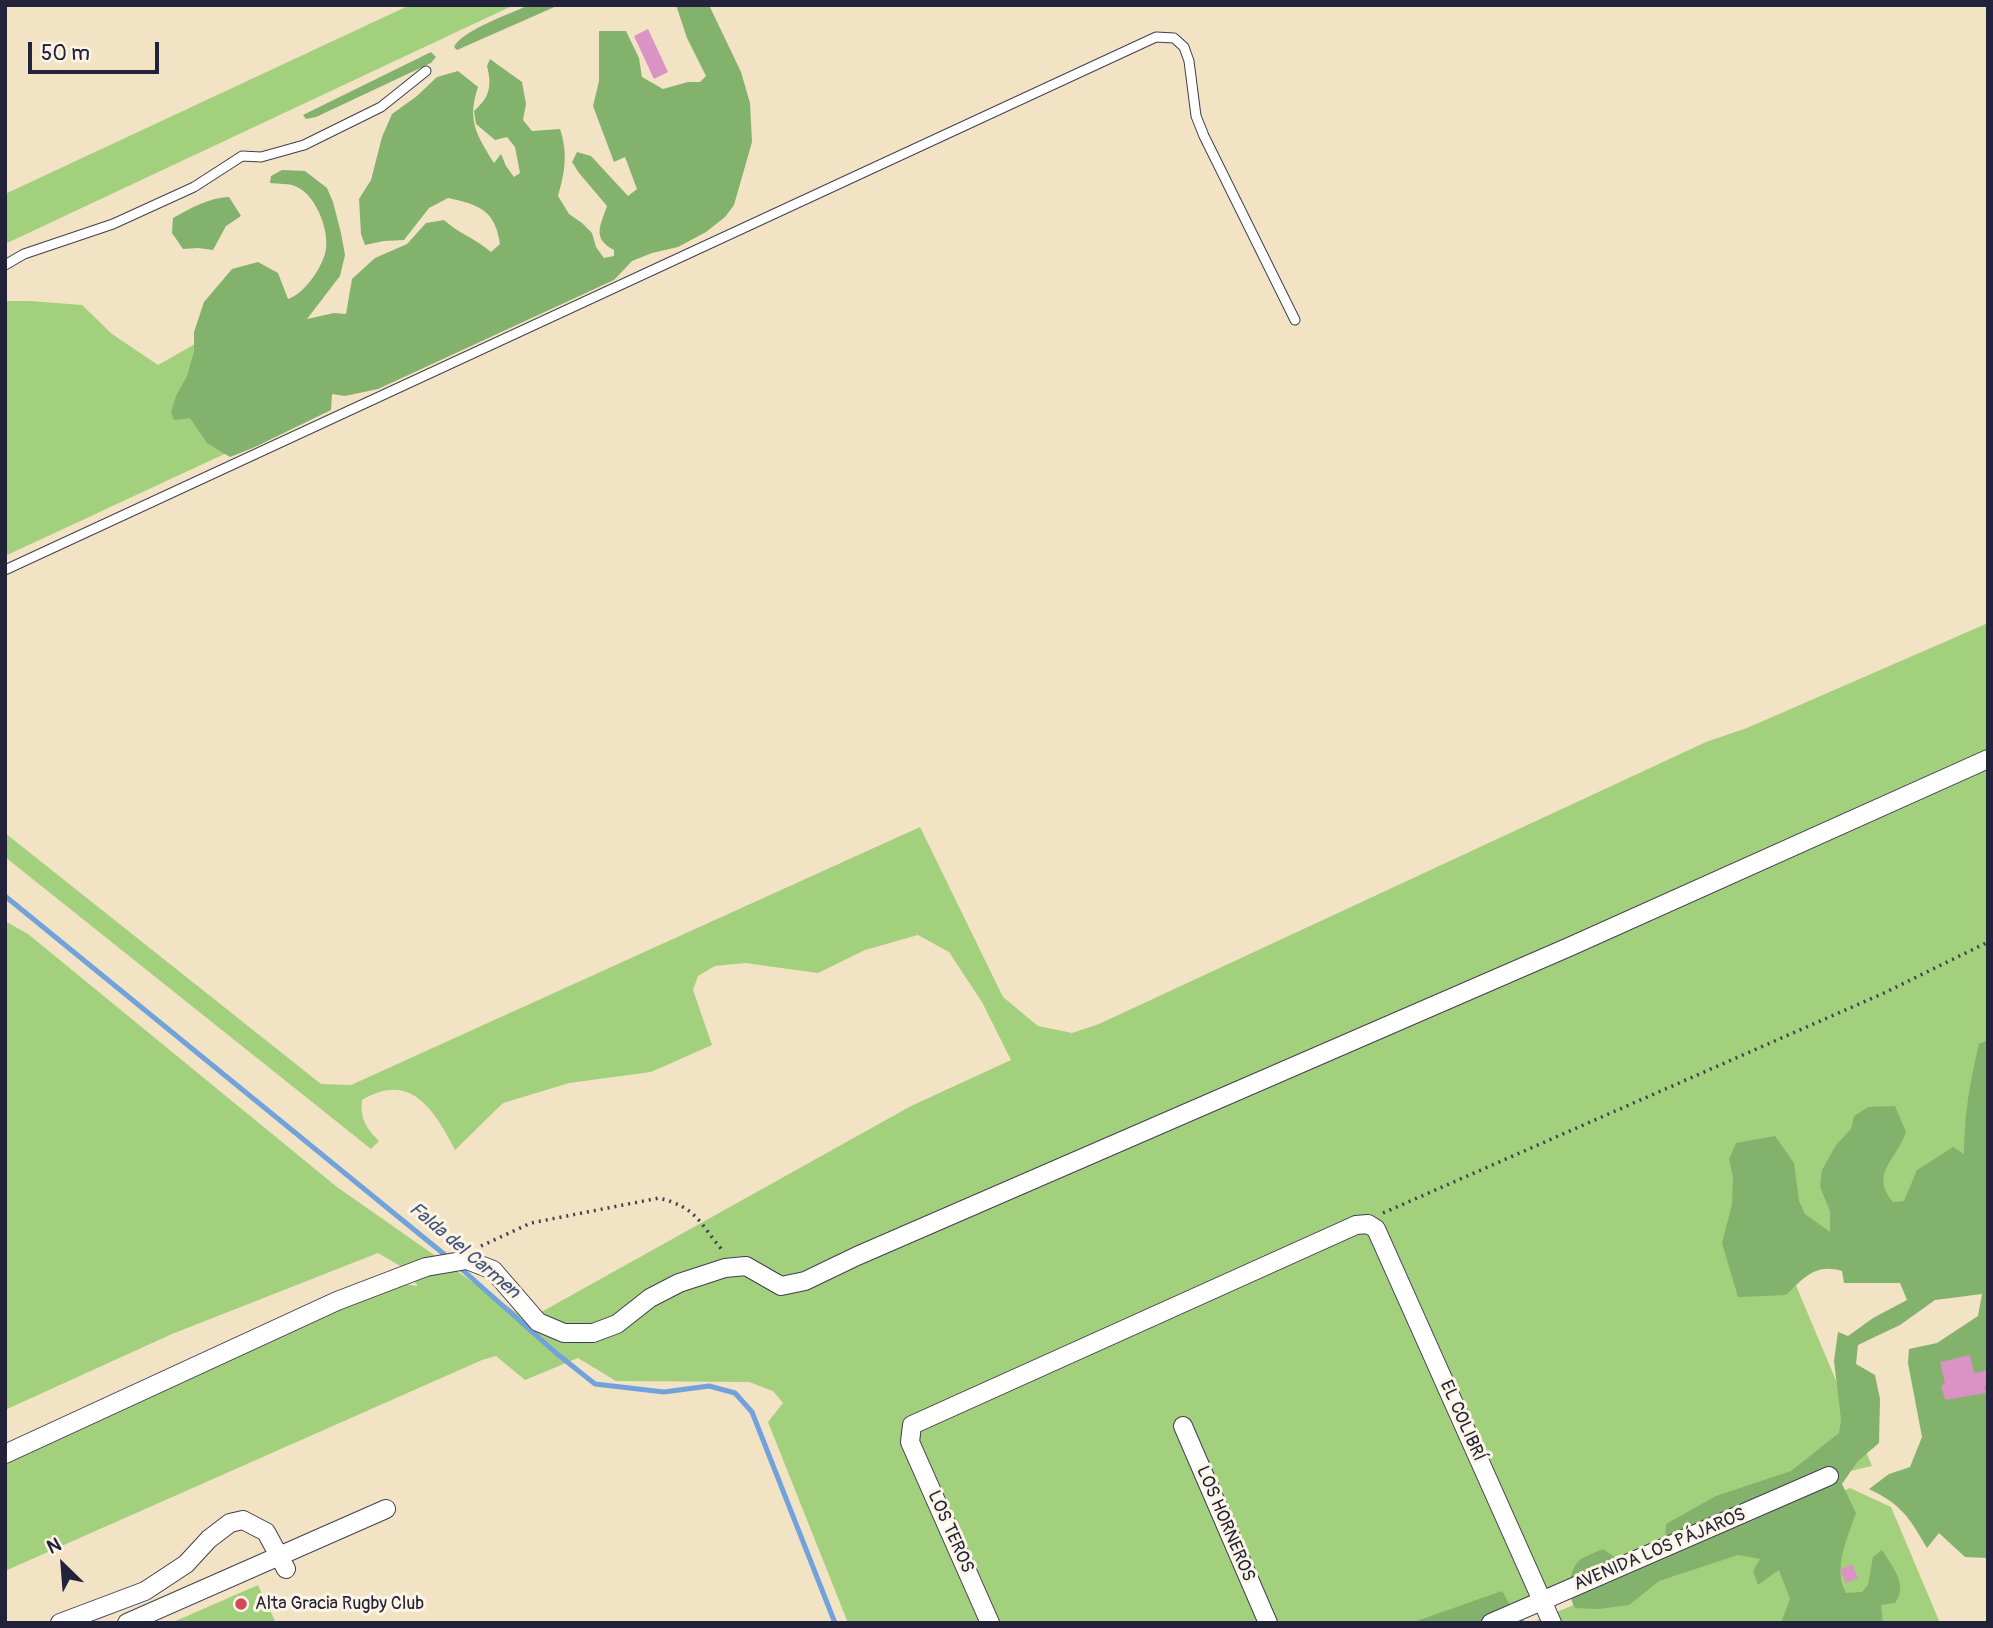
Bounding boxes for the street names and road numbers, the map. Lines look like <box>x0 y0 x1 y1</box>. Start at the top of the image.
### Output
street label: EL COLIBRÍ <box>1435 1377 1489 1465</box>
street label: LOS HORNEROS <box>1191 1463 1259 1585</box>
street label: LOS TEROS <box>922 1488 978 1576</box>
street label: AVENIDA LOS PÁJAROS <box>1571 1504 1749 1596</box>

